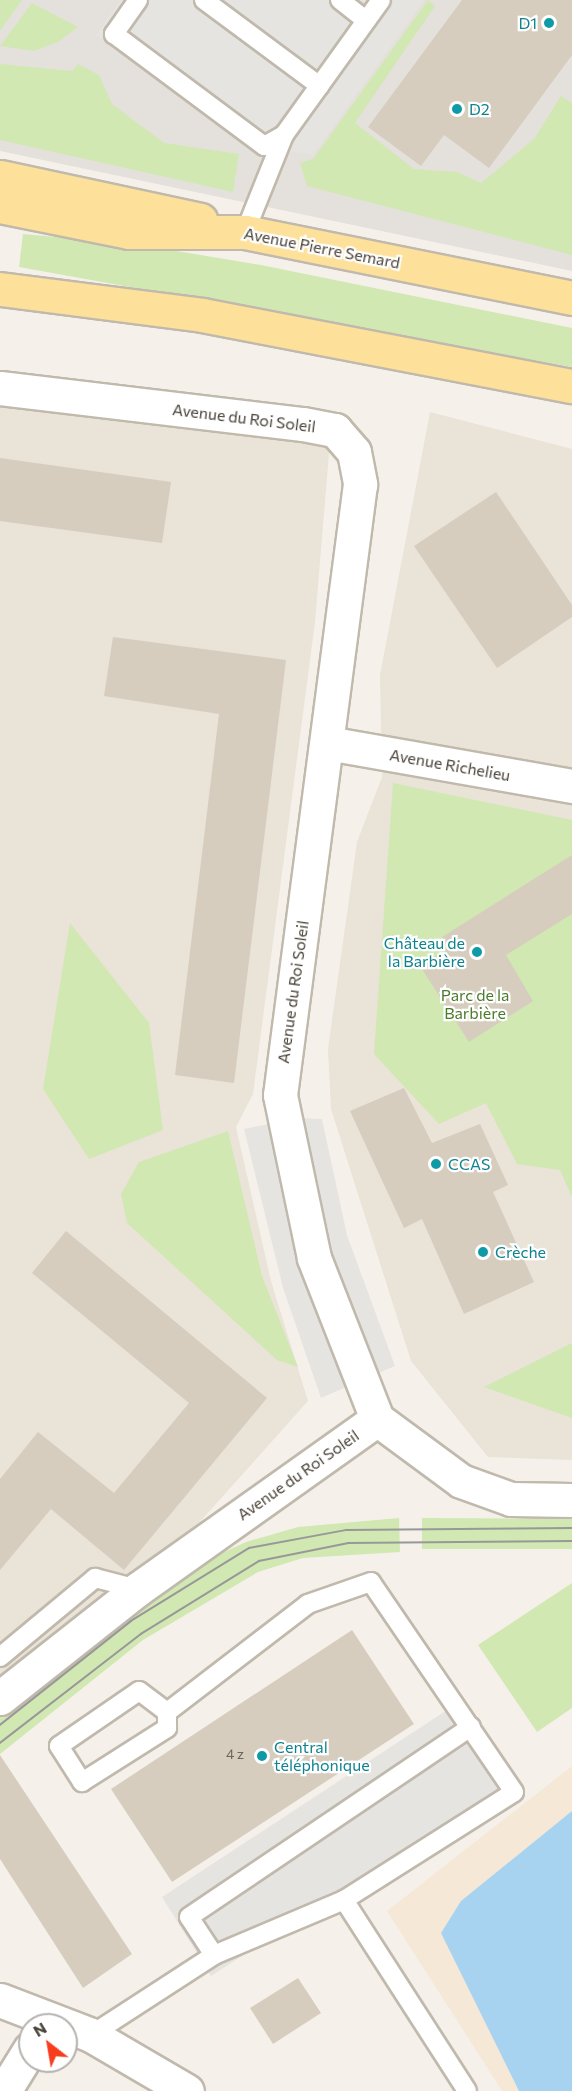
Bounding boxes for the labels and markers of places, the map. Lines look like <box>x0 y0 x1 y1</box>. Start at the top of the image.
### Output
place label: D1 <box>518 13 537 33</box>
marker: D1 <box>542 16 556 30</box>
place label: D2 <box>469 99 490 119</box>
marker: D2 <box>450 102 464 116</box>
place label: Château de la Barbière <box>384 933 465 971</box>
marker: Château de la Barbière <box>470 945 484 959</box>
place label: CCAS <box>448 1154 490 1174</box>
marker: CCAS <box>429 1157 443 1171</box>
place label: Crèche <box>495 1242 546 1262</box>
marker: Crèche <box>476 1245 490 1259</box>
place label: Central téléphonique <box>274 1737 370 1775</box>
marker: Central téléphonique <box>255 1749 269 1763</box>

